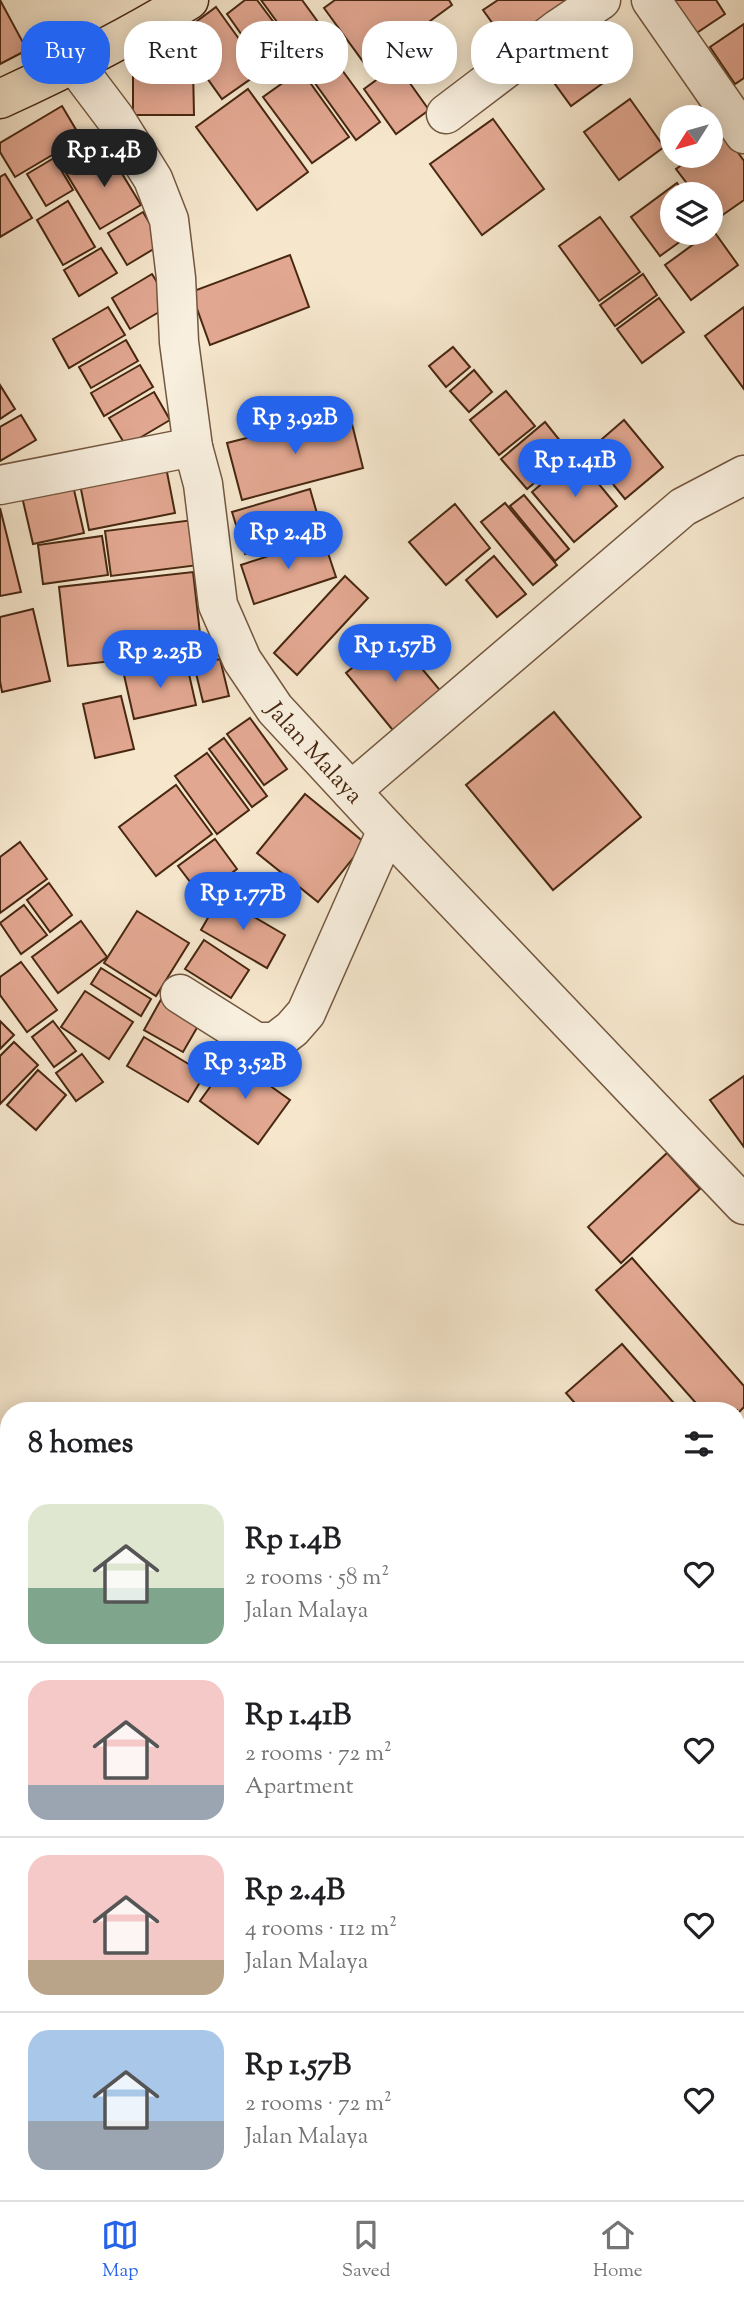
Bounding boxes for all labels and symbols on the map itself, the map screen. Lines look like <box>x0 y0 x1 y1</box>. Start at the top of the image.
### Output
north arrow <box>660 105 723 168</box>
pin: Rp 1.4B <box>39 130 169 189</box>
pin: Rp 3.92B <box>223 396 367 456</box>
pin: Rp 1.41B <box>503 440 647 499</box>
pin: Rp 2.4B <box>223 512 353 571</box>
pin: Rp 1.57B <box>323 624 467 684</box>
pin: Rp 2.25B <box>88 630 232 690</box>
street label: Jalan Malaya <box>255 694 370 812</box>
pin: Rp 1.77B <box>171 872 315 932</box>
pin: Rp 3.52B <box>173 1042 317 1101</box>

